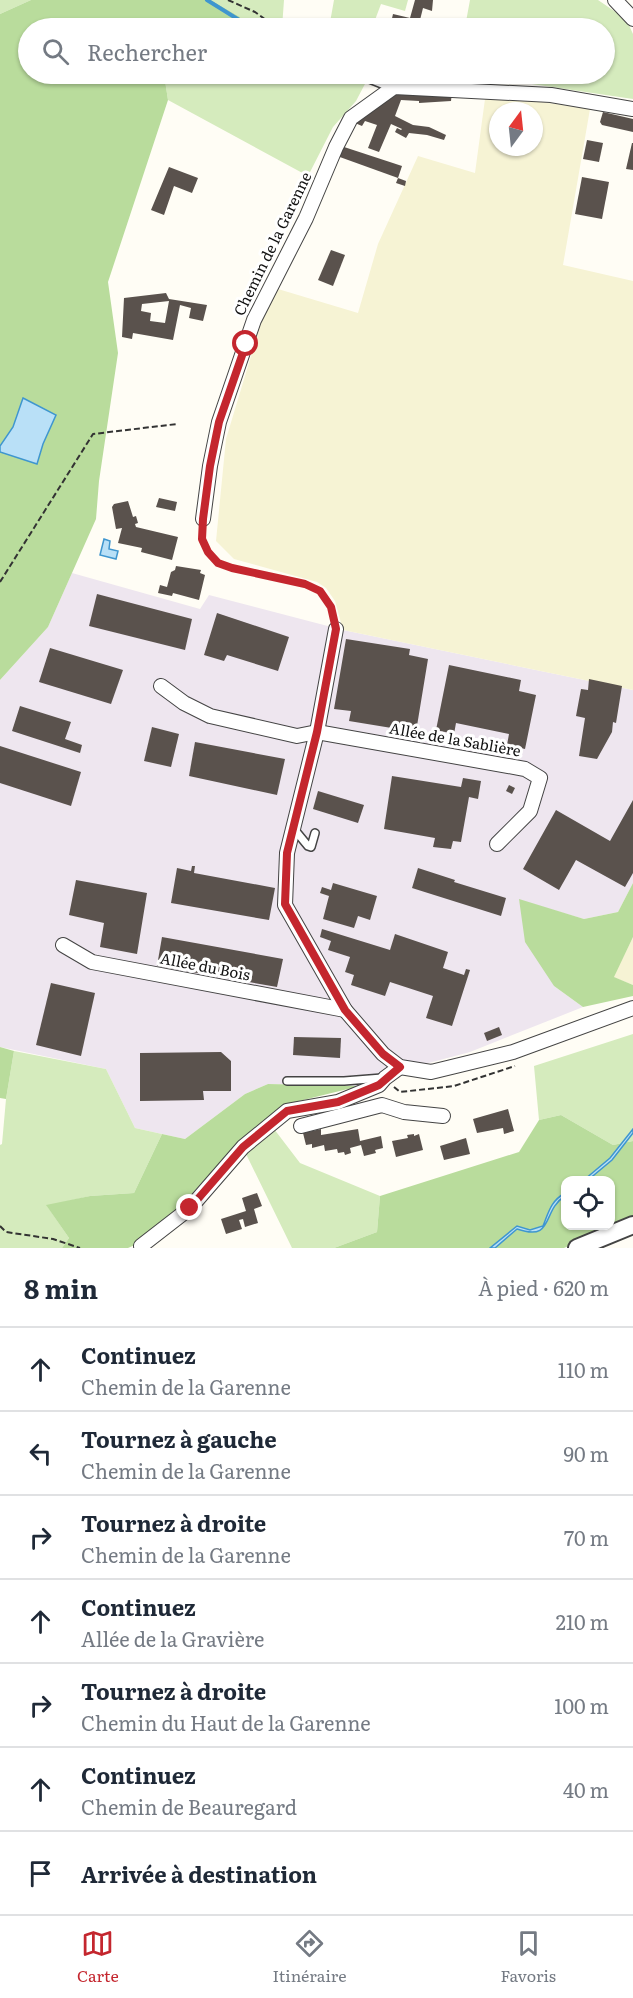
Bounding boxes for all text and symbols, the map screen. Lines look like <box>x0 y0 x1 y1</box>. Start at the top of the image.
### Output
search box <box>18 18 615 84</box>
icon: search <box>39 35 72 68</box>
text: Rechercher <box>87 35 207 68</box>
north arrow <box>489 102 543 156</box>
street label: Chemin de la Garenne <box>227 167 317 319</box>
route start <box>232 330 258 356</box>
street label: Allée de la Sablière <box>388 716 523 761</box>
street label: Allée du Bois <box>158 946 253 986</box>
map controls <box>561 1176 615 1230</box>
button: locate <box>561 1176 615 1230</box>
route end <box>176 1194 202 1220</box>
text: 8 min <box>24 1268 98 1307</box>
text: À pied · 620 m <box>478 1272 609 1302</box>
text: Continuez <box>81 1338 196 1371</box>
icon: ahead <box>24 1353 57 1386</box>
text: 110 m <box>558 1354 609 1384</box>
text: Chemin de la Garenne <box>81 1371 291 1401</box>
text: Tournez à gauche <box>81 1422 277 1455</box>
icon: left <box>24 1437 57 1470</box>
text: 90 m <box>564 1438 609 1468</box>
text: Chemin de la Garenne <box>81 1455 291 1485</box>
text: Tournez à droite <box>81 1506 266 1539</box>
icon: right <box>24 1521 57 1554</box>
text: 70 m <box>564 1522 609 1552</box>
text: Chemin de la Garenne <box>81 1539 291 1569</box>
text: Continuez <box>81 1590 196 1623</box>
icon: ahead <box>24 1605 57 1638</box>
text: 210 m <box>556 1606 609 1636</box>
text: Allée de la Gravière <box>81 1623 264 1653</box>
text: Tournez à droite <box>81 1674 266 1707</box>
icon: right <box>24 1689 57 1722</box>
text: 100 m <box>554 1690 609 1720</box>
text: Chemin du Haut de la Garenne <box>81 1707 371 1737</box>
text: Continuez <box>81 1758 196 1791</box>
icon: ahead <box>24 1773 57 1806</box>
text: 40 m <box>563 1774 609 1804</box>
text: Chemin de Beauregard <box>81 1791 297 1821</box>
icon: arrive <box>24 1857 57 1890</box>
text: Arrivée à destination <box>81 1857 317 1890</box>
tab: Carte <box>77 1927 119 1987</box>
tab: Itinéraire <box>273 1927 347 1987</box>
tab: Favoris <box>500 1927 556 1987</box>

